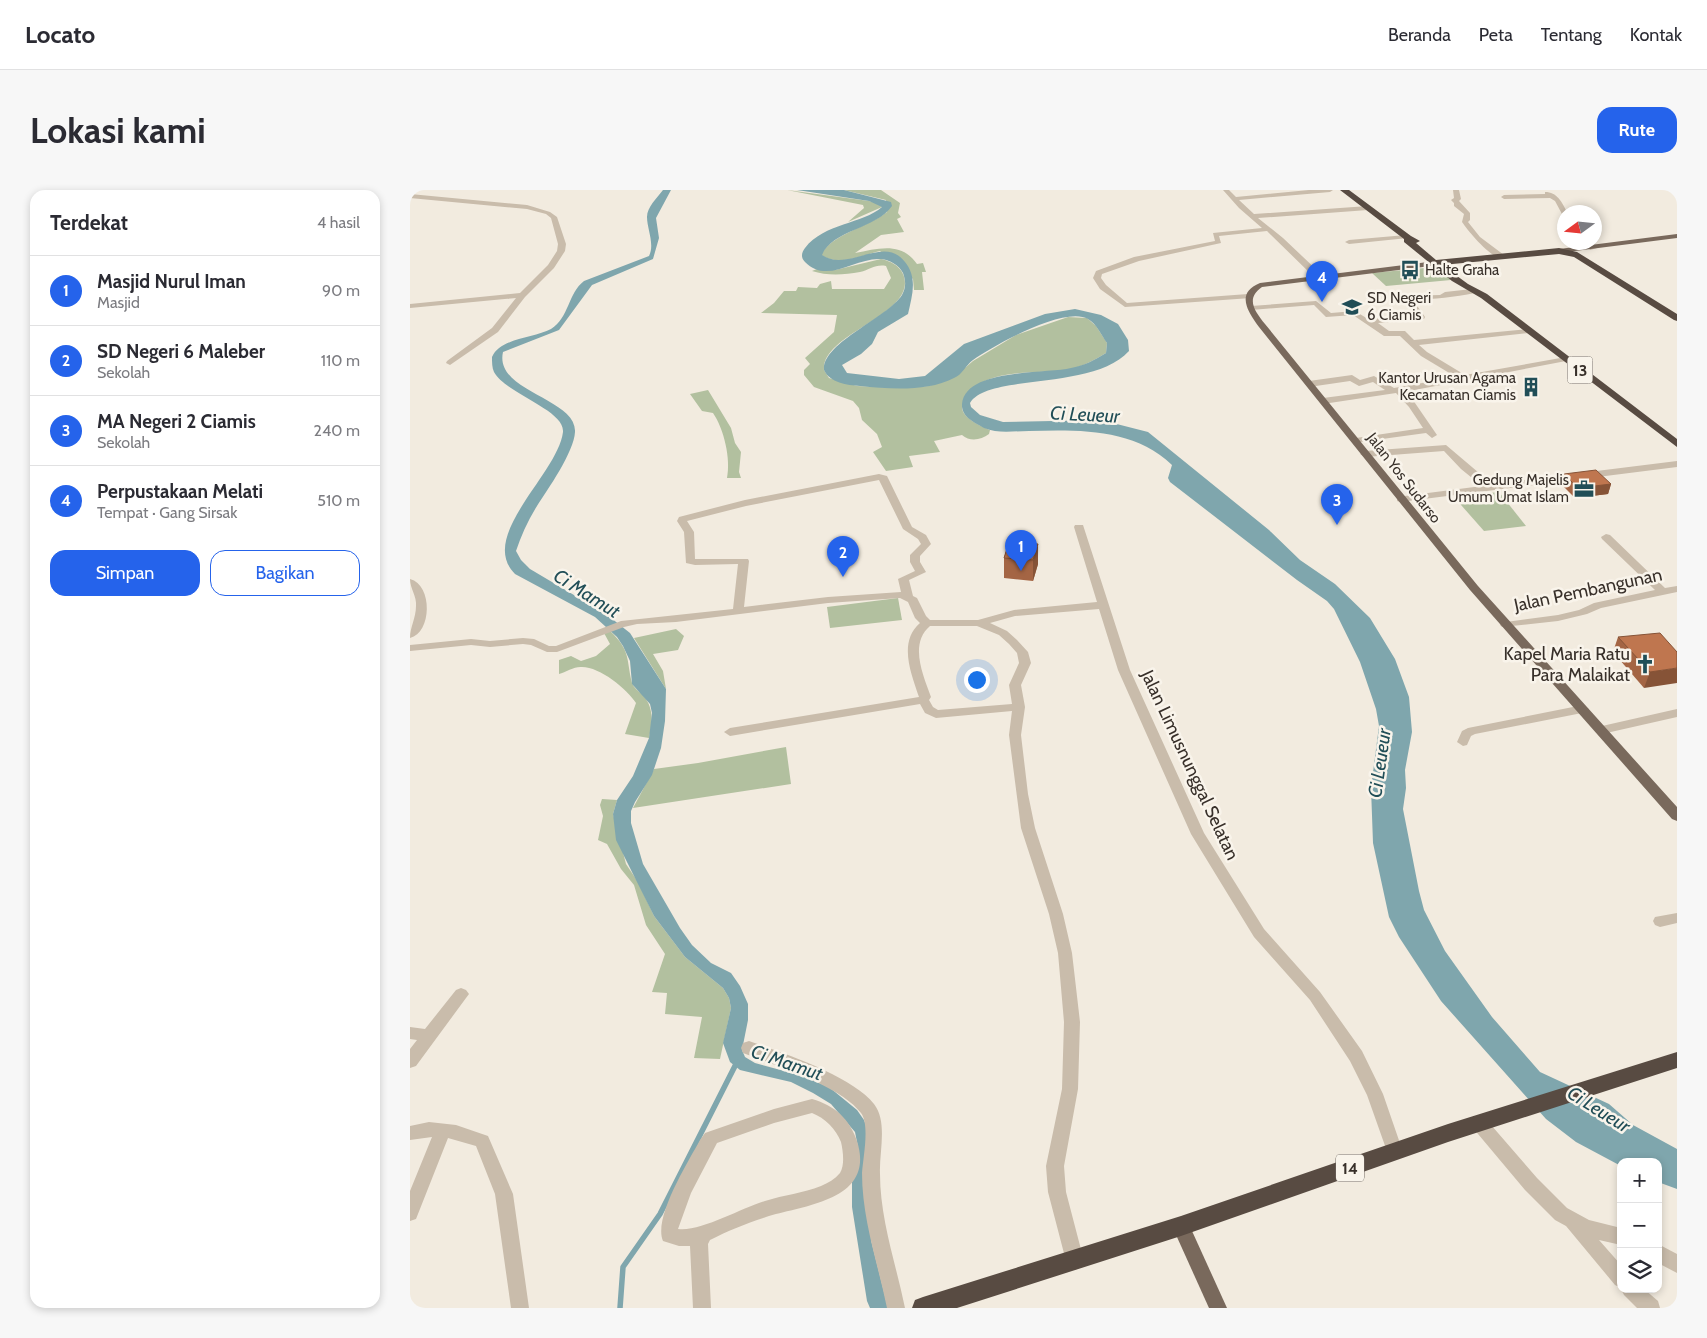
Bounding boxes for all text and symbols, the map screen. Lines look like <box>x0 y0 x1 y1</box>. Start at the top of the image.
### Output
text: Locato <box>25 20 95 49</box>
text: Beranda <box>1388 24 1451 46</box>
text: Peta <box>1479 24 1513 46</box>
text: Tentang <box>1541 24 1602 46</box>
text: Kontak <box>1630 24 1682 46</box>
button: Rute <box>1597 107 1677 153</box>
text: Lokasi kami <box>30 109 206 152</box>
north arrow <box>1557 205 1602 250</box>
text: Terdekat <box>50 210 128 235</box>
text: 4 hasil <box>317 213 360 232</box>
bus stop icon: Halte Graha <box>1399 259 1421 281</box>
pin: 4 <box>1306 261 1338 302</box>
place label: Halte Graha <box>1425 261 1500 279</box>
text: Masjid Nurul Iman <box>97 270 246 293</box>
text: 1 <box>63 281 69 300</box>
text: 90 m <box>322 281 360 300</box>
place label: SD Negeri 6 Ciamis <box>1367 289 1431 324</box>
text: Masjid <box>97 293 140 312</box>
school or university icon: SD Negeri 6 Ciamis <box>1341 296 1363 318</box>
text: SD Negeri 6 Maleber <box>97 340 265 363</box>
text: 2 <box>62 351 70 370</box>
text: 110 m <box>321 351 360 370</box>
road number: 13 <box>1568 356 1592 384</box>
text: Sekolah <box>97 363 150 382</box>
place label: Kantor Urusan Agama Kecamatan Ciamis <box>1378 369 1517 404</box>
building icon: Kantor Urusan Agama Kecamatan Ciamis <box>1520 376 1542 398</box>
water label: Ci Leueur <box>1050 401 1122 428</box>
text: MA Negeri 2 Ciamis <box>97 410 256 433</box>
text: 3 <box>62 421 70 440</box>
text: 240 m <box>314 421 360 440</box>
street label: Jalan Yos Sudarso <box>1363 428 1445 527</box>
text: Sekolah <box>97 433 150 452</box>
place label: Gedung Majelis Umum Umat Islam <box>1448 471 1569 506</box>
office icon: Gedung Majelis Umum Umat Islam <box>1573 478 1595 500</box>
text: Perpustakaan Melati <box>97 480 263 503</box>
pin: 3 <box>1321 484 1353 525</box>
text: 4 <box>61 491 71 510</box>
text: 510 m <box>317 491 360 510</box>
text: Tempat · Gang Sirsak <box>97 503 237 522</box>
pin: 1 <box>1005 530 1037 571</box>
pin: 2 <box>827 536 859 577</box>
button: Simpan <box>50 550 200 596</box>
button: Bagikan <box>210 550 360 596</box>
water label: Ci Mamut <box>549 564 625 623</box>
street label: Jalan Pembangunan <box>1511 564 1664 617</box>
place label: Kapel Maria Ratu Para Malaikat <box>1504 643 1630 686</box>
church icon: Kapel Maria Ratu Para Malaikat <box>1634 653 1656 675</box>
street label: Jalan Limusnunggal Selatan <box>1136 666 1244 864</box>
your location <box>964 667 990 693</box>
water label: Ci Leueur <box>1363 726 1396 799</box>
water label: Ci Mamut <box>748 1040 827 1086</box>
water label: Ci Leueur <box>1563 1081 1635 1138</box>
road number: 14 <box>1336 1154 1364 1181</box>
map controls <box>1617 1158 1662 1293</box>
button: + <box>1617 1158 1662 1203</box>
button: − <box>1617 1203 1662 1248</box>
button: layers <box>1617 1248 1662 1293</box>

